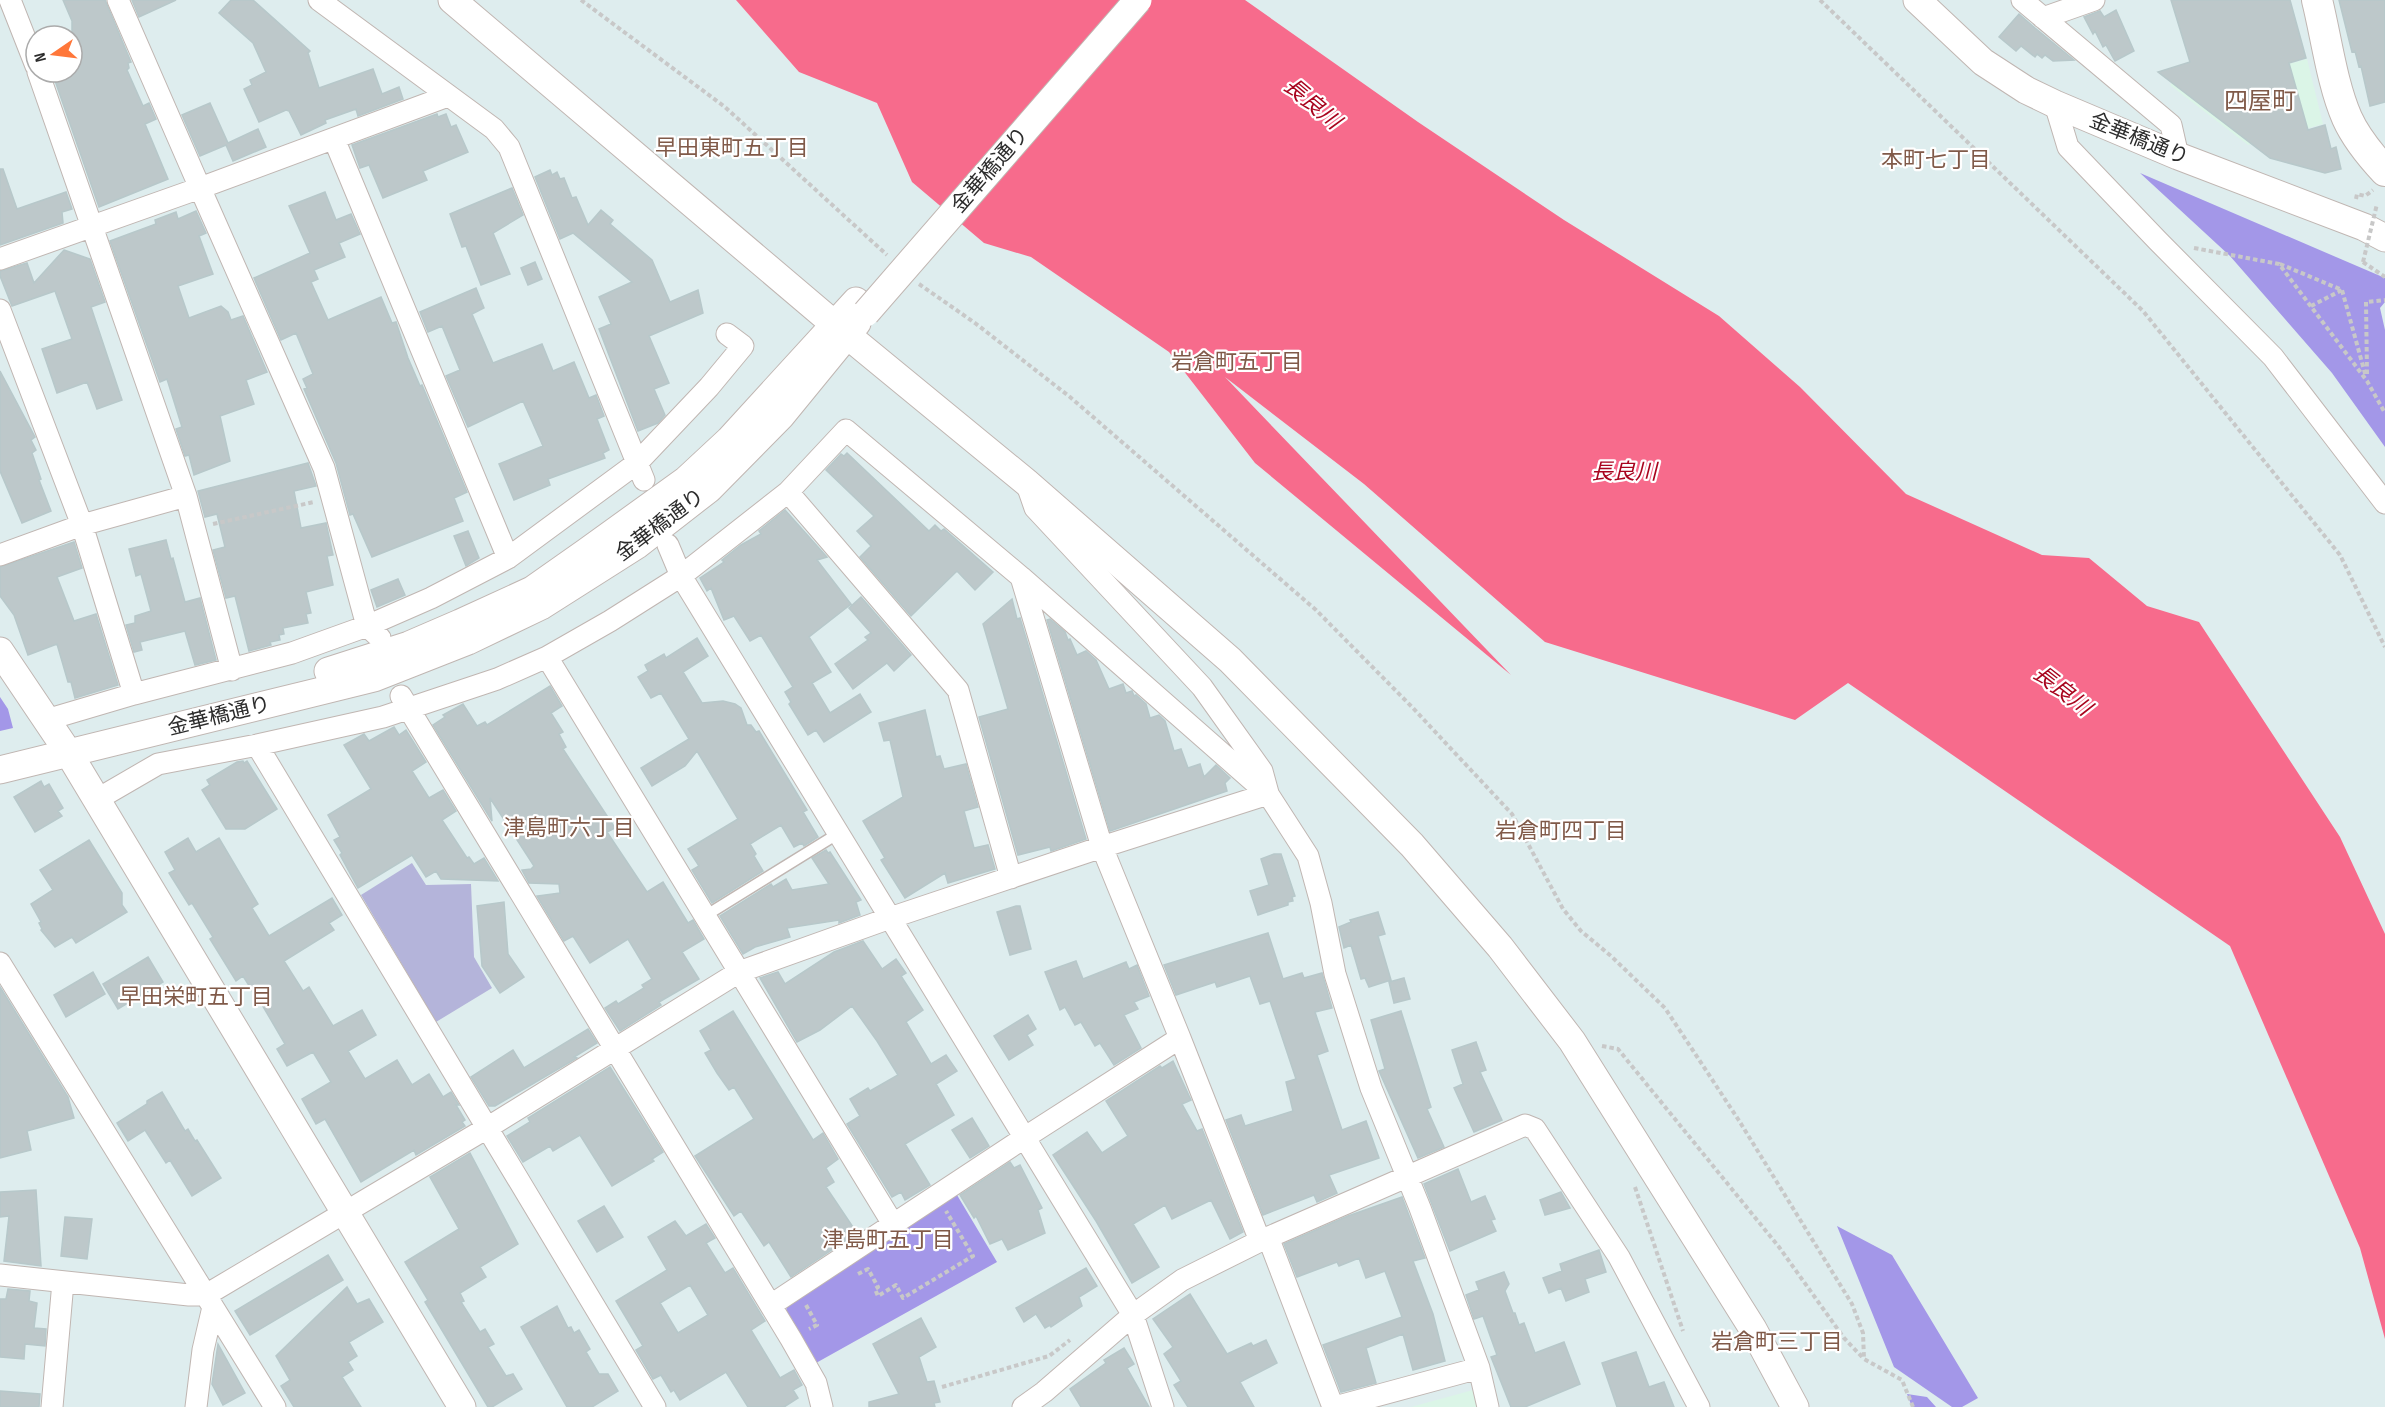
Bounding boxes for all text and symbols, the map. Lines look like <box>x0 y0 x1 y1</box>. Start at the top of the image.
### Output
north arrow <box>24 24 84 84</box>
text: N <box>31 51 51 64</box>
water label: 長良川 <box>1278 72 1347 137</box>
district label: 四屋町 <box>2224 87 2296 116</box>
street label: 金華橋通り <box>2086 108 2192 170</box>
street label: 金華橋通り <box>946 122 1034 218</box>
district label: 早田東町五丁目 <box>655 135 809 162</box>
district label: 本町七丁目 <box>1881 147 1991 174</box>
district label: 岩倉町五丁目 <box>1171 349 1303 376</box>
water label: 長良川 <box>1591 459 1659 486</box>
street label: 金華橋通り <box>611 483 709 567</box>
water label: 長良川 <box>2028 660 2098 723</box>
street label: 金華橋通り <box>165 691 273 741</box>
district label: 津島町六丁目 <box>503 815 635 842</box>
district label: 岩倉町四丁目 <box>1495 818 1627 845</box>
district label: 早田栄町五丁目 <box>119 984 273 1011</box>
district label: 津島町五丁目 <box>822 1227 954 1254</box>
district label: 岩倉町三丁目 <box>1711 1329 1843 1356</box>

